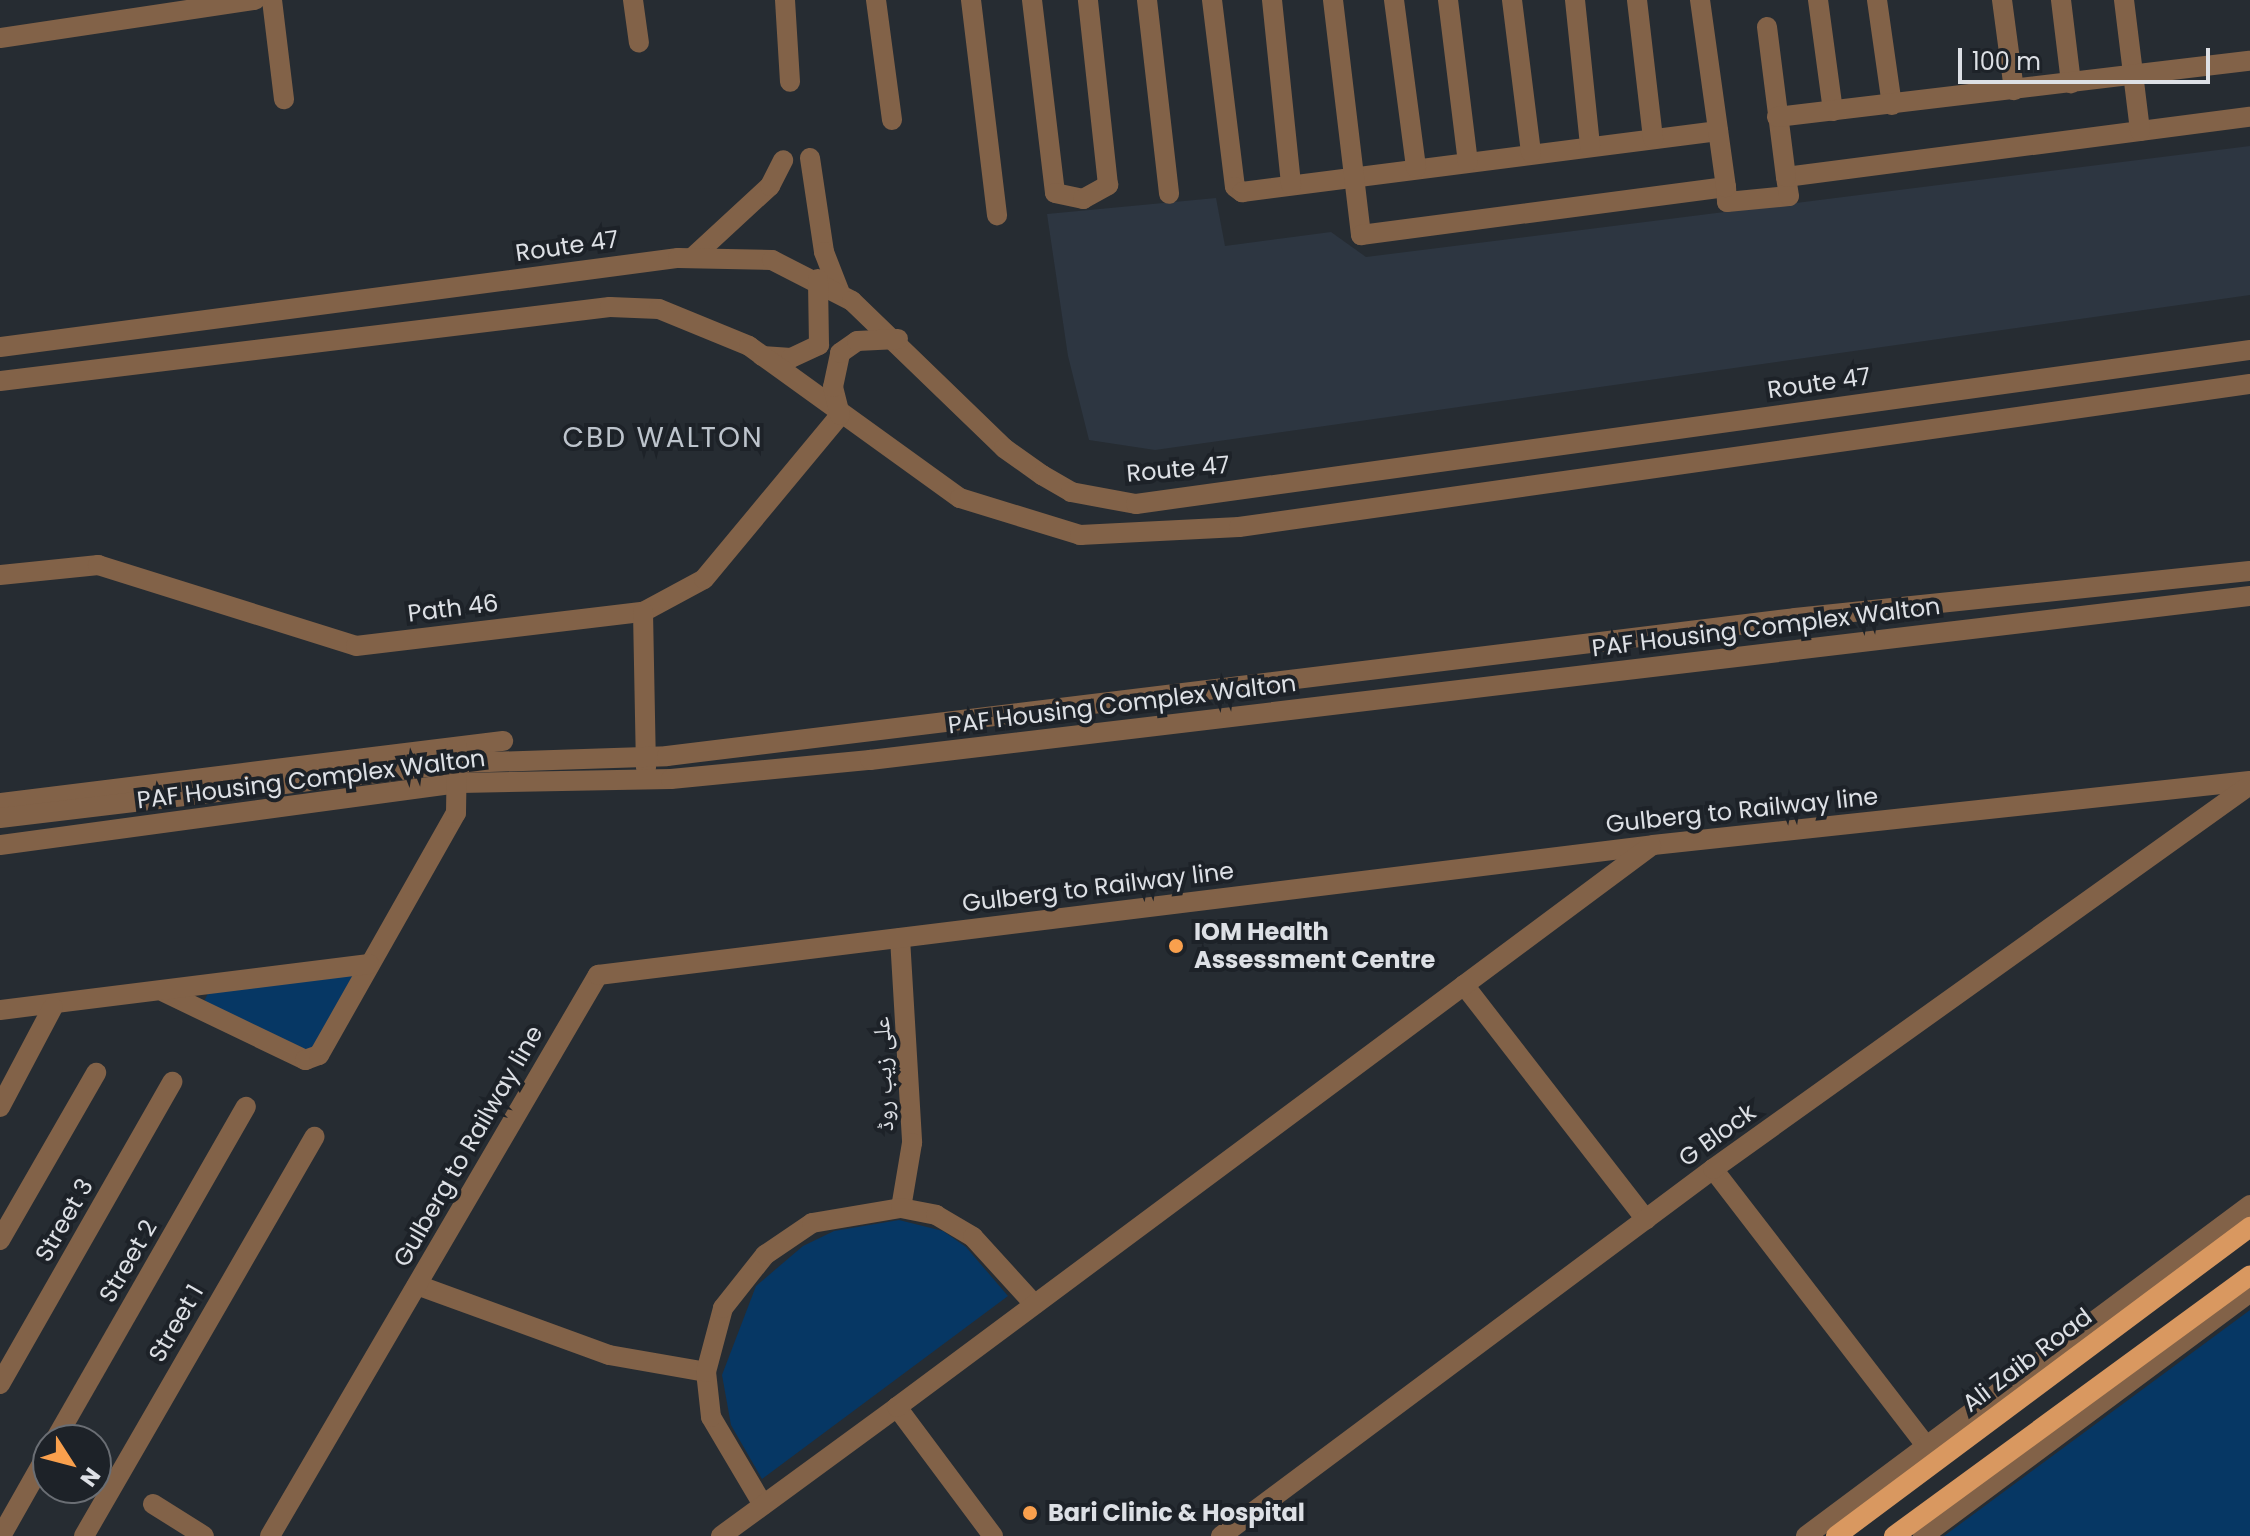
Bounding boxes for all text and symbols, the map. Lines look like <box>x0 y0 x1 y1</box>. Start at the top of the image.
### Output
scale bar <box>1962 32 2214 82</box>
text: 100 m <box>1972 45 2041 78</box>
street label: Route 47 <box>514 225 620 267</box>
street label: Route 47 <box>1766 362 1872 404</box>
district label: CBD WALTON <box>562 421 764 455</box>
street label: Route 47 <box>1125 450 1231 488</box>
street label: Path 46 <box>406 588 500 628</box>
street label: PAF Housing Complex Walton <box>1590 591 1942 663</box>
street label: PAF Housing Complex Walton <box>946 668 1298 740</box>
street label: PAF Housing Complex Walton <box>135 743 487 815</box>
street label: Gulberg to Railway line <box>1604 781 1880 839</box>
street label: Gulberg to Railway line <box>960 856 1236 918</box>
place label: IOM Health Assessment Centre <box>1194 918 1435 974</box>
marker: IOM Health Assessment Centre <box>1165 935 1187 957</box>
street label: علی زیب روڈ <box>867 1016 899 1132</box>
street label: Gulberg to Railway line <box>387 1020 549 1272</box>
street label: G Block <box>1673 1097 1761 1173</box>
street label: Street 3 <box>29 1173 99 1267</box>
street label: Street 2 <box>93 1215 163 1307</box>
street label: Street 1 <box>142 1279 210 1367</box>
street label: Ali Zaib Road <box>1957 1302 2097 1418</box>
north arrow <box>32 1424 112 1504</box>
text: N <box>73 1461 108 1493</box>
place label: Bari Clinic & Hospital <box>1048 1499 1305 1527</box>
marker: Bari Clinic & Hospital <box>1019 1502 1041 1524</box>

